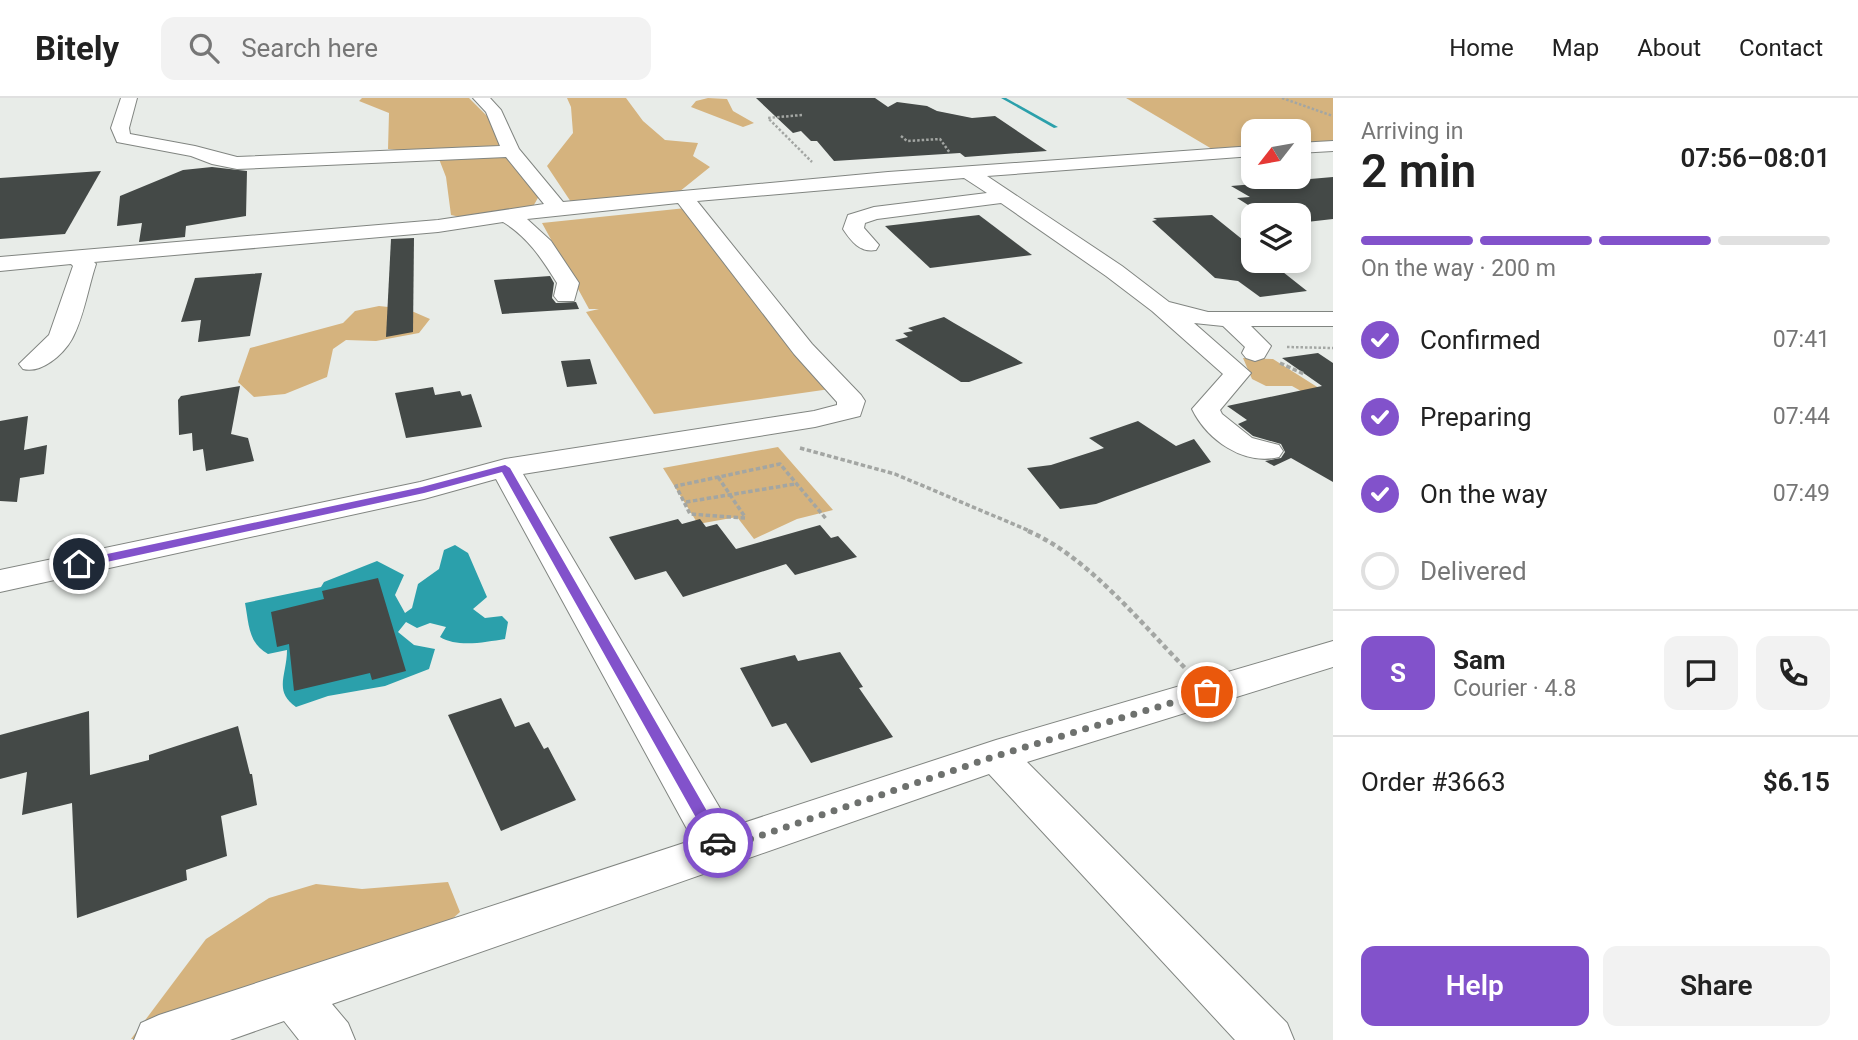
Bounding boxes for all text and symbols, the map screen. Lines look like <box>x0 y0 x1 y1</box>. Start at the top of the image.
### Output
search box <box>161 17 651 80</box>
text: Bitely <box>35 29 119 68</box>
icon: search <box>185 29 223 67</box>
text: Search here <box>241 33 378 63</box>
text: Home <box>1449 34 1514 62</box>
text: Map <box>1552 34 1599 62</box>
text: About <box>1637 34 1701 62</box>
text: Contact <box>1739 34 1823 62</box>
text: Arriving in <box>1361 118 1464 145</box>
north arrow <box>1241 119 1311 189</box>
map controls <box>1241 119 1311 273</box>
text: 07:56–08:01 <box>1680 143 1830 173</box>
text: 2 min <box>1361 144 1476 198</box>
button: layers <box>1241 203 1311 273</box>
text: On the way · 200 m <box>1361 255 1556 282</box>
icon: check <box>1361 321 1399 359</box>
text: Confirmed <box>1420 325 1541 355</box>
text: 07:41 <box>1773 326 1830 353</box>
icon: check <box>1361 398 1399 436</box>
text: Preparing <box>1420 402 1532 432</box>
text: 07:44 <box>1773 403 1830 430</box>
icon: check <box>1361 475 1399 513</box>
text: On the way <box>1420 479 1548 509</box>
text: 07:49 <box>1773 480 1830 507</box>
pin <box>49 534 109 594</box>
icon: home <box>60 545 98 583</box>
text: Delivered <box>1420 556 1527 586</box>
button: chat <box>1664 636 1738 710</box>
button: phone <box>1756 636 1830 710</box>
text: Sam <box>1453 645 1505 675</box>
text: S <box>1390 658 1406 688</box>
pin <box>1177 662 1237 722</box>
icon: bag <box>1188 673 1226 711</box>
text: Courier · 4.8 <box>1453 675 1576 702</box>
text: Order #3663 <box>1361 767 1506 797</box>
text: $6.15 <box>1763 767 1830 797</box>
courier <box>683 808 753 878</box>
icon: car <box>699 824 737 862</box>
button: Help <box>1361 946 1589 1026</box>
button: Share <box>1603 946 1830 1026</box>

